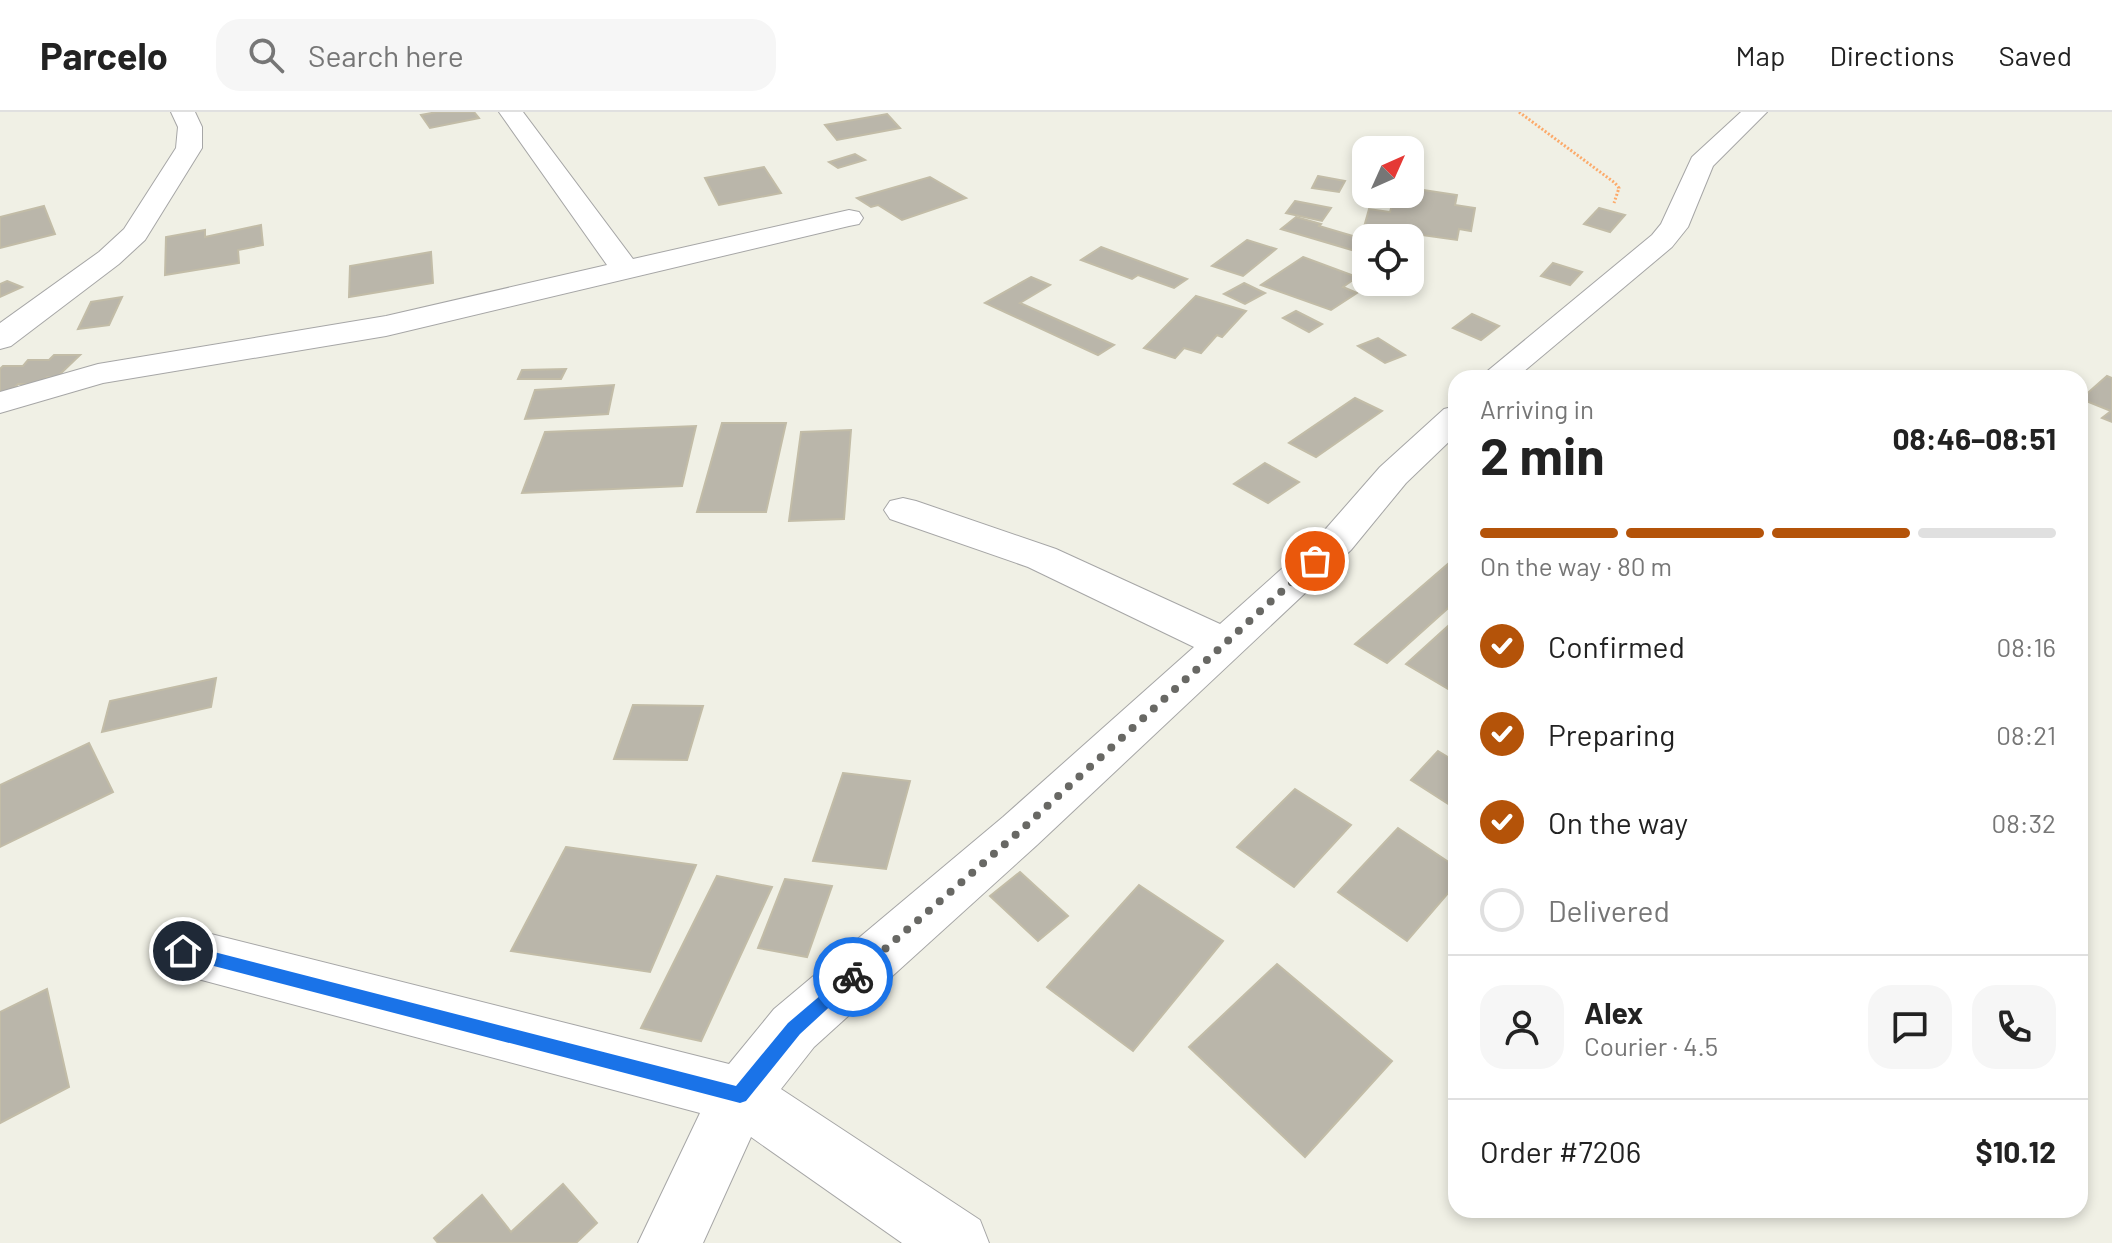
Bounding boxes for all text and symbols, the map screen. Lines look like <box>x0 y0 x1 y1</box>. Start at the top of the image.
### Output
search box <box>216 19 776 91</box>
text: Parcelo <box>40 32 168 78</box>
icon: search <box>244 33 288 77</box>
text: Search here <box>308 37 464 73</box>
text: Map <box>1736 38 1785 72</box>
text: Directions <box>1829 38 1955 72</box>
text: Saved <box>1999 38 2072 72</box>
north arrow <box>1352 136 1424 208</box>
map controls <box>1352 136 1424 296</box>
button: locate <box>1352 224 1424 296</box>
text: Arriving in <box>1480 393 1594 424</box>
text: 08:46–08:51 <box>1893 420 2056 456</box>
text: 2 min <box>1480 423 1605 485</box>
pin <box>1281 527 1349 595</box>
icon: bag <box>1293 539 1337 583</box>
text: On the way · 80 m <box>1480 550 1672 581</box>
icon: check <box>1480 624 1524 668</box>
text: Confirmed <box>1548 628 1685 664</box>
text: 08:16 <box>1996 631 2056 662</box>
icon: check <box>1480 712 1524 756</box>
text: Preparing <box>1548 716 1675 752</box>
text: 08:21 <box>1996 719 2056 750</box>
icon: check <box>1480 800 1524 844</box>
text: On the way <box>1548 804 1688 840</box>
text: 08:32 <box>1992 807 2056 838</box>
text: Delivered <box>1548 892 1670 928</box>
pin <box>149 917 217 985</box>
icon: home <box>161 929 205 973</box>
courier <box>813 937 893 1017</box>
icon: bike <box>831 955 875 999</box>
button: person <box>1480 985 1564 1069</box>
button: chat <box>1868 985 1952 1069</box>
button: phone <box>1972 985 2056 1069</box>
text: Alex <box>1584 994 1643 1030</box>
text: Courier · 4.5 <box>1584 1030 1718 1061</box>
text: Order #7206 <box>1480 1133 1641 1169</box>
text: $10.12 <box>1976 1133 2056 1169</box>

